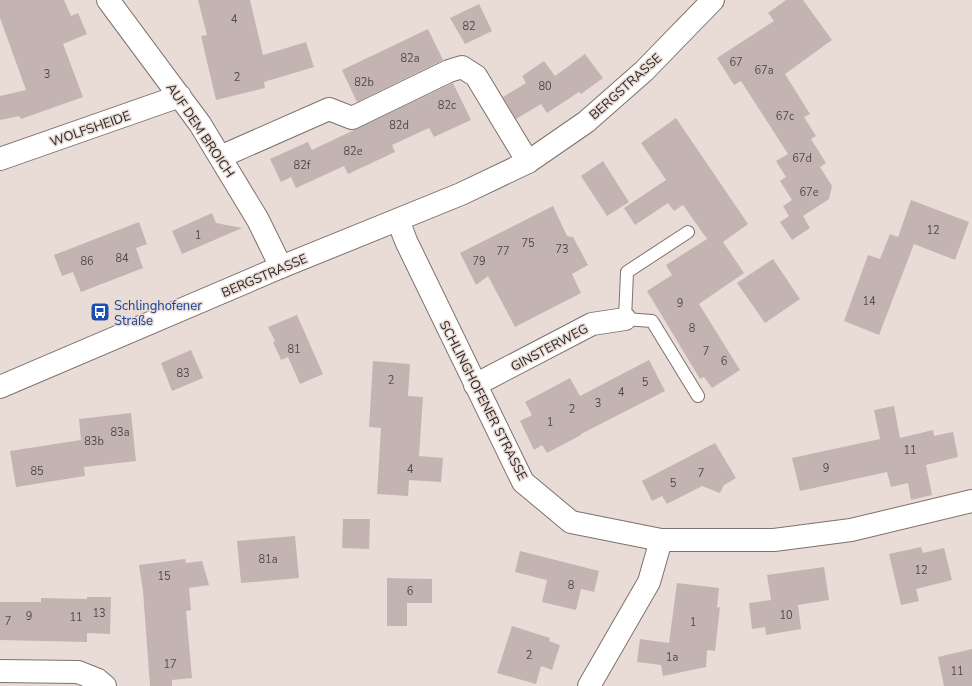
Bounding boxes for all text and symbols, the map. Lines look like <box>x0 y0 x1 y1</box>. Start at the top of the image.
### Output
house number: 4 <box>231 12 238 27</box>
house number: 82 <box>462 19 476 34</box>
street label: BERGSTRASSE <box>586 49 666 124</box>
house number: 82a <box>400 51 420 66</box>
house number: 67 <box>729 55 743 70</box>
house number: 67a <box>754 63 774 78</box>
house number: 3 <box>44 67 50 82</box>
house number: 2 <box>234 70 240 85</box>
house number: 82b <box>354 75 374 90</box>
house number: 80 <box>538 79 552 94</box>
street label: AUF DEM BROICH <box>162 80 238 181</box>
house number: 82c <box>438 98 456 113</box>
street label: WOLFSHEIDE <box>48 107 133 151</box>
house number: 67c <box>776 109 794 124</box>
house number: 82d <box>389 118 409 133</box>
house number: 82e <box>343 144 363 159</box>
house number: 67d <box>792 151 812 166</box>
house number: 82f <box>294 158 311 173</box>
house number: 67e <box>799 185 819 200</box>
house number: 12 <box>926 223 940 238</box>
house number: 1 <box>195 228 201 243</box>
house number: 75 <box>521 236 535 251</box>
house number: 73 <box>555 242 569 257</box>
house number: 77 <box>496 244 510 259</box>
street label: BERGSTRASSE <box>219 250 310 302</box>
house number: 84 <box>115 251 129 266</box>
house number: 86 <box>80 254 94 269</box>
house number: 79 <box>472 254 486 269</box>
house number: 14 <box>862 294 876 309</box>
house number: 9 <box>677 296 683 311</box>
place label: Schlinghofener Straße <box>114 297 202 330</box>
bus stop icon: Schlinghofener Straße <box>89 301 111 323</box>
street label: SCHLINGHOFENER STRASSE <box>435 318 531 483</box>
street label: GINSTERWEG <box>508 320 591 376</box>
house number: 8 <box>689 321 696 336</box>
house number: 81 <box>287 342 301 357</box>
house number: 7 <box>703 344 709 359</box>
house number: 6 <box>721 354 728 369</box>
house number: 83 <box>176 366 190 381</box>
house number: 2 <box>388 373 394 388</box>
house number: 5 <box>642 375 649 390</box>
house number: 4 <box>618 385 625 400</box>
house number: 3 <box>595 396 601 411</box>
house number: 2 <box>569 402 575 417</box>
house number: 1 <box>547 415 553 430</box>
house number: 83a <box>110 425 130 440</box>
house number: 83b <box>84 434 104 449</box>
house number: 11 <box>903 443 917 458</box>
house number: 9 <box>823 461 829 476</box>
house number: 4 <box>407 462 414 477</box>
house number: 85 <box>30 464 44 479</box>
house number: 7 <box>698 466 704 481</box>
house number: 5 <box>670 476 677 491</box>
house number: 81a <box>258 552 278 567</box>
house number: 12 <box>914 563 928 578</box>
house number: 15 <box>157 569 171 584</box>
house number: 8 <box>568 578 575 593</box>
house number: 6 <box>407 584 414 599</box>
house number: 13 <box>92 606 106 621</box>
house number: 10 <box>779 608 793 623</box>
house number: 9 <box>26 609 32 624</box>
house number: 11 <box>69 610 83 625</box>
house number: 7 <box>5 614 11 629</box>
house number: 1 <box>690 615 696 630</box>
house number: 2 <box>526 648 532 663</box>
house number: 1a <box>666 650 678 665</box>
house number: 17 <box>163 657 177 672</box>
house number: 11 <box>950 664 964 679</box>

